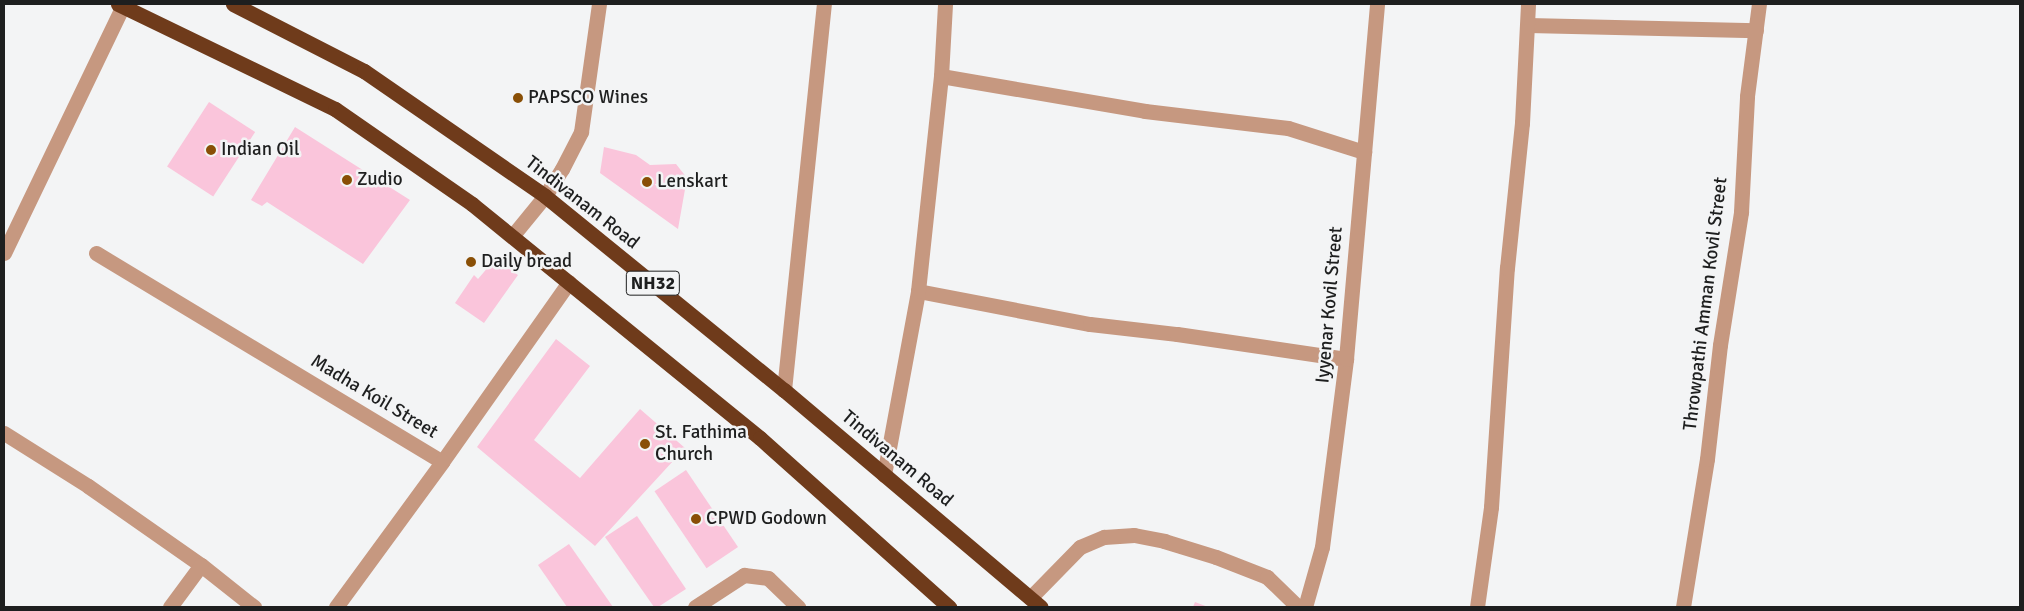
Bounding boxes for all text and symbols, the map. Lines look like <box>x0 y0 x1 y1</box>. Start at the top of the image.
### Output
place label: PAPSCO Wines <box>528 87 648 109</box>
marker: PAPSCO Wines <box>512 92 524 104</box>
place label: Indian Oil <box>221 139 300 161</box>
marker: Indian Oil <box>205 144 217 156</box>
street label: Tindivanam Road <box>521 152 643 254</box>
place label: Zudio <box>357 169 403 191</box>
place label: Lenskart <box>657 171 728 193</box>
marker: Zudio <box>341 174 353 186</box>
marker: Lenskart <box>641 176 653 188</box>
street label: Throwpathi Amman Kovil Street <box>1679 176 1733 432</box>
street label: Iyyenar Kovil Street <box>1312 226 1348 384</box>
place label: Daily bread <box>481 251 572 273</box>
marker: Daily bread <box>465 256 477 268</box>
road number: NH32 <box>626 268 680 298</box>
street label: Madha Koil Street <box>306 350 442 444</box>
street label: Tindivanam Road <box>837 406 957 512</box>
place label: St. Fathima Church <box>655 422 747 466</box>
marker: St. Fathima Church <box>639 438 651 450</box>
place label: CPWD Godown <box>706 508 827 530</box>
marker: CPWD Godown <box>690 513 702 525</box>

